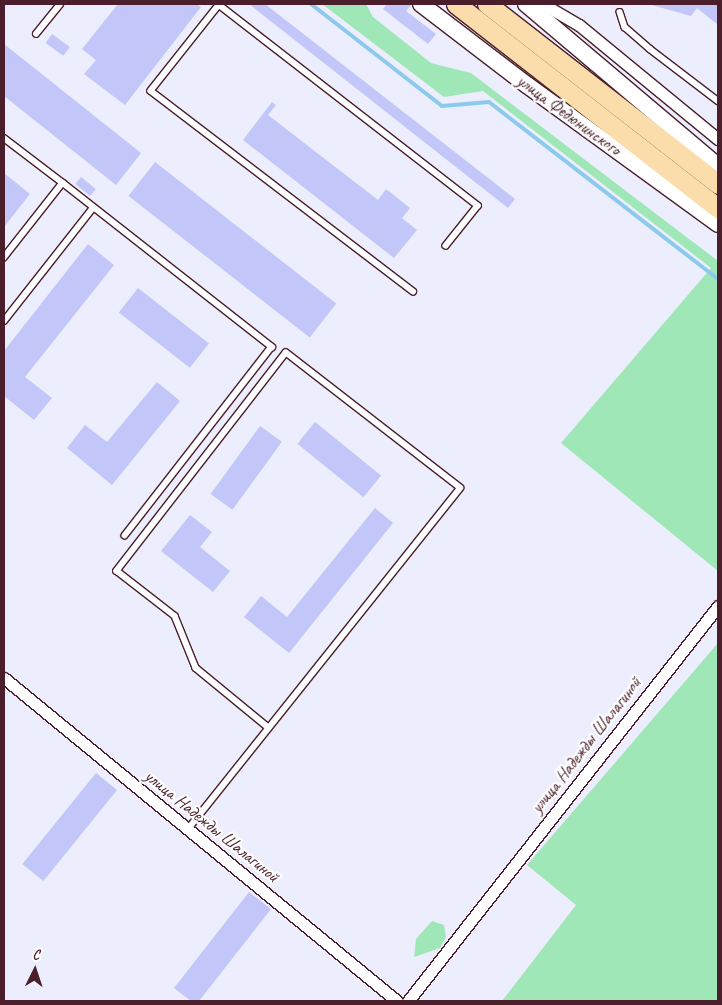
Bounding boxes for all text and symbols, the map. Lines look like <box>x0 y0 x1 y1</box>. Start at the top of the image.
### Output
street label: улица Федюнинского <box>513 70 625 160</box>
street label: улица Надежды Шалагиной <box>526 672 646 818</box>
street label: улица Надежды Шалагиной <box>140 765 284 887</box>
north arrow <box>10 945 60 995</box>
text: С <box>32 946 40 963</box>

